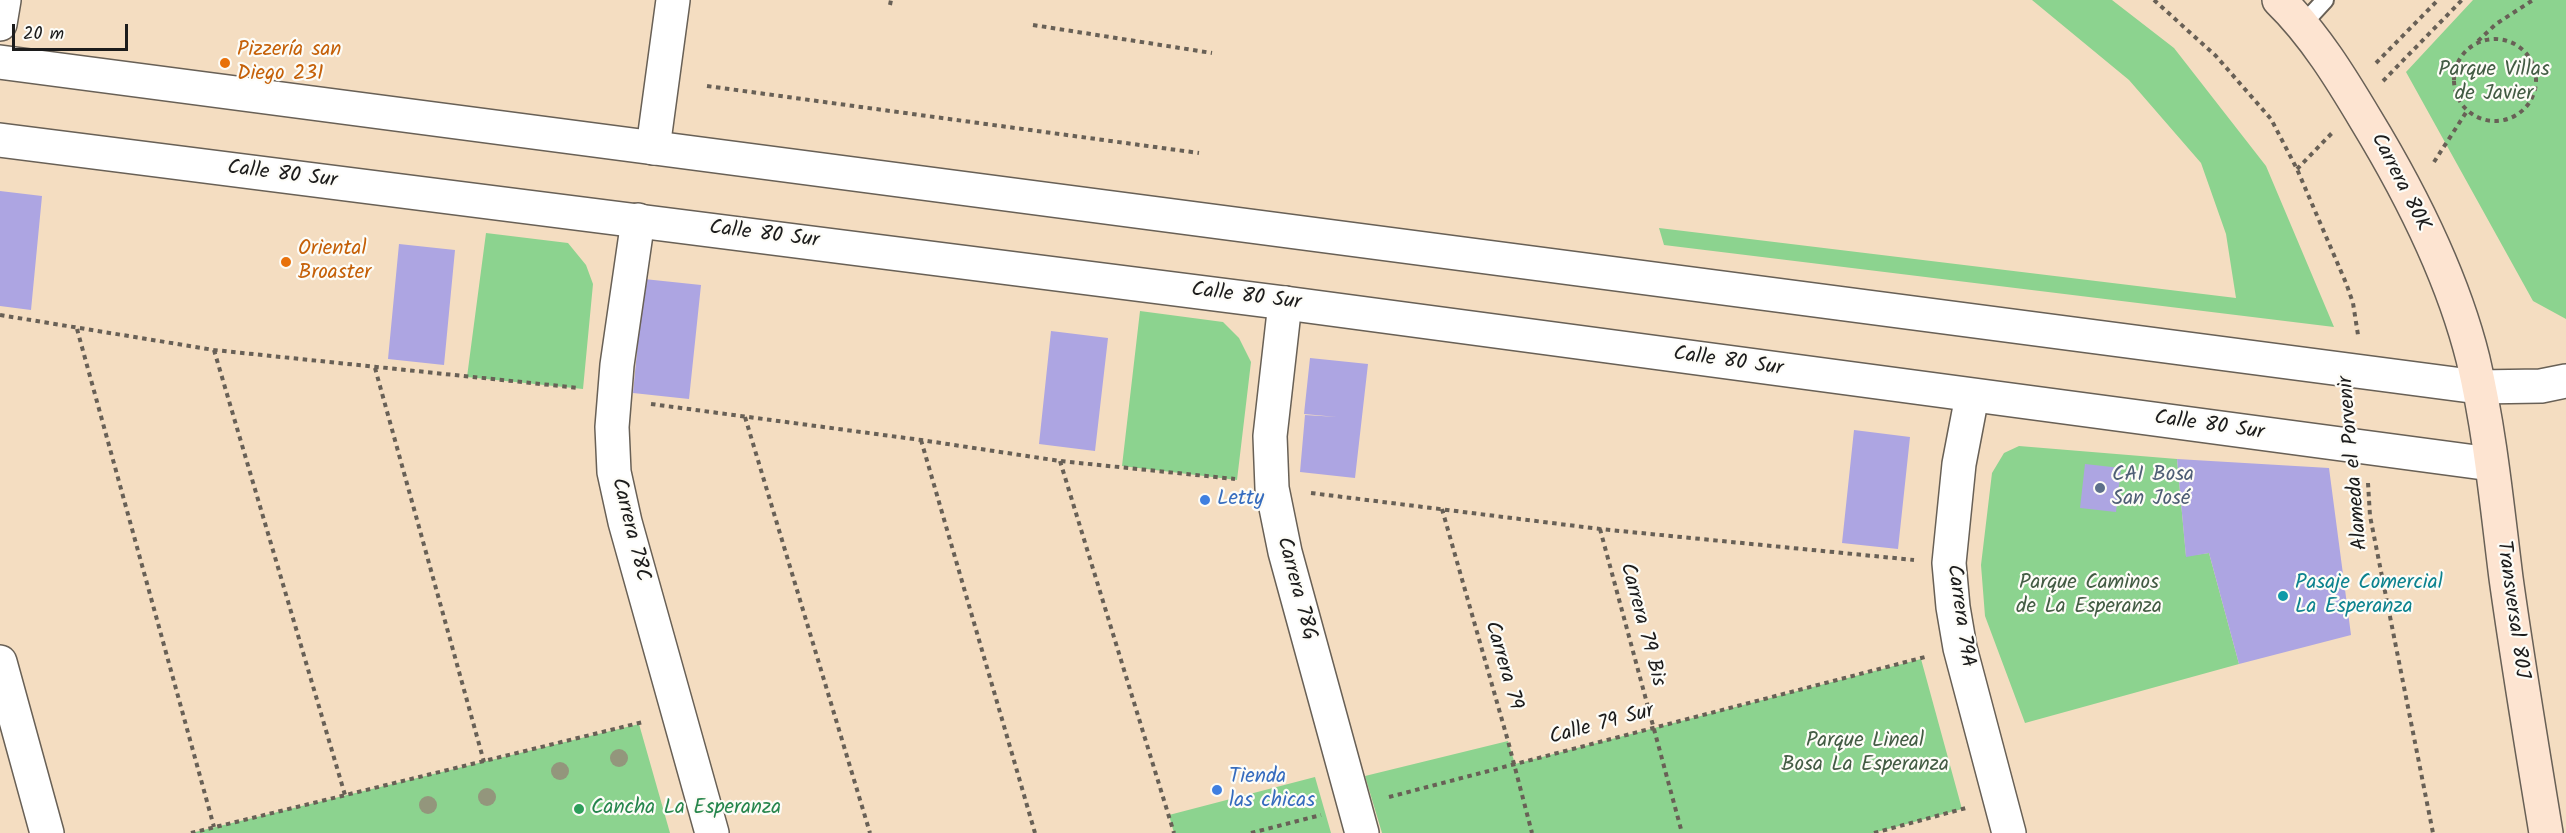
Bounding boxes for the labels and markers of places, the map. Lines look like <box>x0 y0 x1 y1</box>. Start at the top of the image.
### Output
place label: Pizzería san Diego 231 <box>237 38 342 88</box>
marker: Pizzería san Diego 231 <box>218 56 232 70</box>
place label: Oriental Broaster <box>298 237 371 287</box>
marker: Oriental Broaster <box>279 255 293 269</box>
place label: CAI Bosa San José <box>2112 463 2194 513</box>
marker: CAI Bosa San José <box>2093 481 2107 495</box>
place label: Letty <box>1217 487 1264 513</box>
marker: Letty <box>1198 493 1212 507</box>
place label: Pasaje Comercial La Esperanza <box>2295 571 2443 621</box>
marker: Pasaje Comercial La Esperanza <box>2276 589 2290 603</box>
place label: Tienda las chicas <box>1229 765 1315 815</box>
marker: Tienda las chicas <box>1210 783 1224 797</box>
place label: Cancha La Esperanza <box>591 796 781 822</box>
marker: Cancha La Esperanza <box>572 802 586 816</box>

